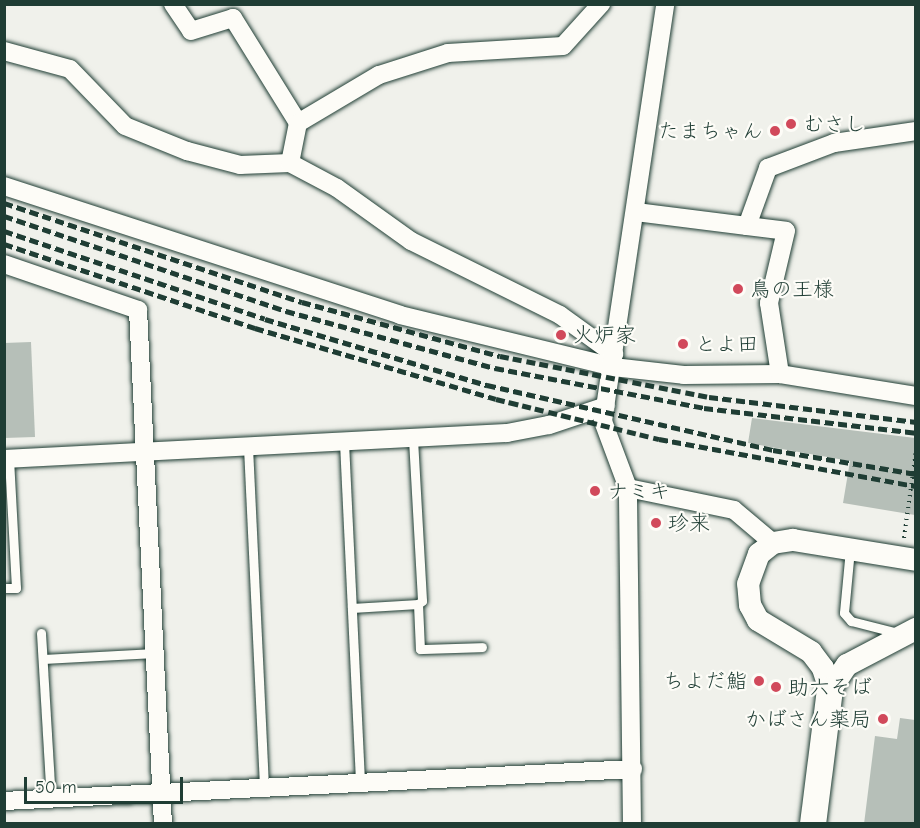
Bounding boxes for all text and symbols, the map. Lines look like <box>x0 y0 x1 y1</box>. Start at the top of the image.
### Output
place label: むさし <box>803 111 866 137</box>
marker: むさし <box>784 117 798 131</box>
place label: たまちゃん <box>658 118 763 144</box>
marker: たまちゃん <box>768 124 782 138</box>
place label: 鳥の王様 <box>750 276 834 302</box>
marker: 鳥の王様 <box>731 282 745 296</box>
place label: 火炉家 <box>573 322 636 348</box>
marker: 火炉家 <box>554 328 568 342</box>
place label: とよ田 <box>695 331 758 357</box>
marker: とよ田 <box>676 337 690 351</box>
place label: ナミキ <box>607 478 670 504</box>
marker: ナミキ <box>588 484 602 498</box>
place label: 珍来 <box>668 510 710 536</box>
marker: 珍来 <box>649 516 663 530</box>
place label: ちよだ鮨 <box>663 668 747 694</box>
marker: ちよだ鮨 <box>752 674 766 688</box>
place label: 助六そば <box>788 674 872 700</box>
marker: 助六そば <box>769 680 783 694</box>
place label: かばさん薬局 <box>745 706 871 732</box>
marker: かばさん薬局 <box>876 712 890 726</box>
scale bar <box>27 765 186 803</box>
text: 50 m <box>35 777 77 798</box>

